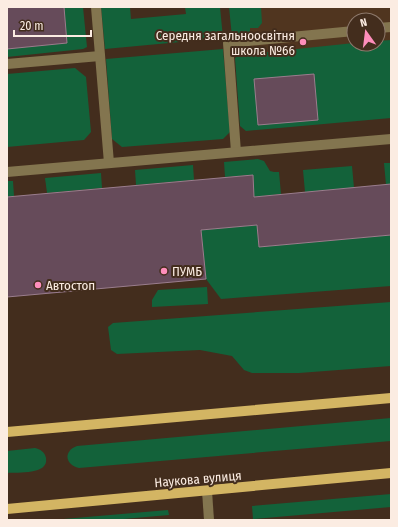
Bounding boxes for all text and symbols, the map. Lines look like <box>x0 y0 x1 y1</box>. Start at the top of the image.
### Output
scale bar <box>14 12 91 38</box>
north arrow <box>346 12 386 52</box>
text: N <box>359 16 368 30</box>
text: 20 m <box>20 19 44 33</box>
place label: Середня загальноосвітня школа №66 <box>156 28 295 58</box>
marker: Середня загальноосвітня школа №66 <box>298 37 308 47</box>
place label: ПУМБ <box>172 264 202 279</box>
marker: ПУМБ <box>159 266 169 276</box>
place label: Автостоп <box>46 278 95 293</box>
marker: Автостоп <box>33 280 43 290</box>
street label: Наукова вулиця <box>154 468 242 490</box>

